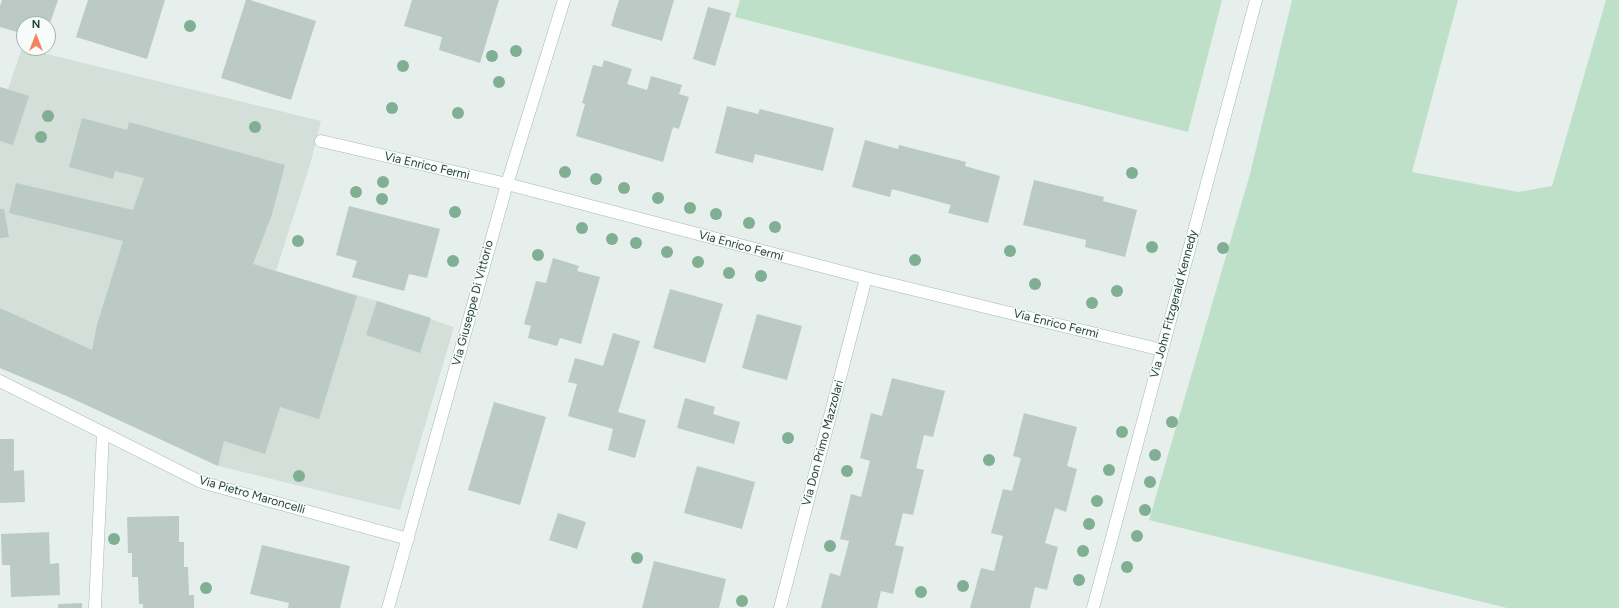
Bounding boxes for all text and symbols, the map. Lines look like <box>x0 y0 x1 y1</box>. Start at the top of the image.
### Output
north arrow <box>16 16 56 56</box>
text: N <box>32 18 40 31</box>
street label: Via Enrico Fermi <box>383 149 471 183</box>
street label: Via Enrico Fermi <box>697 228 785 264</box>
street label: Via John Fitzgerald Kennedy <box>1147 228 1201 380</box>
street label: Via Giuseppe Di Vittorio <box>449 239 497 367</box>
street label: Via Enrico Fermi <box>1012 306 1100 342</box>
street label: Via Don Primo Mazzolari <box>799 379 847 507</box>
street label: Via Pietro Maroncelli <box>197 473 307 517</box>

